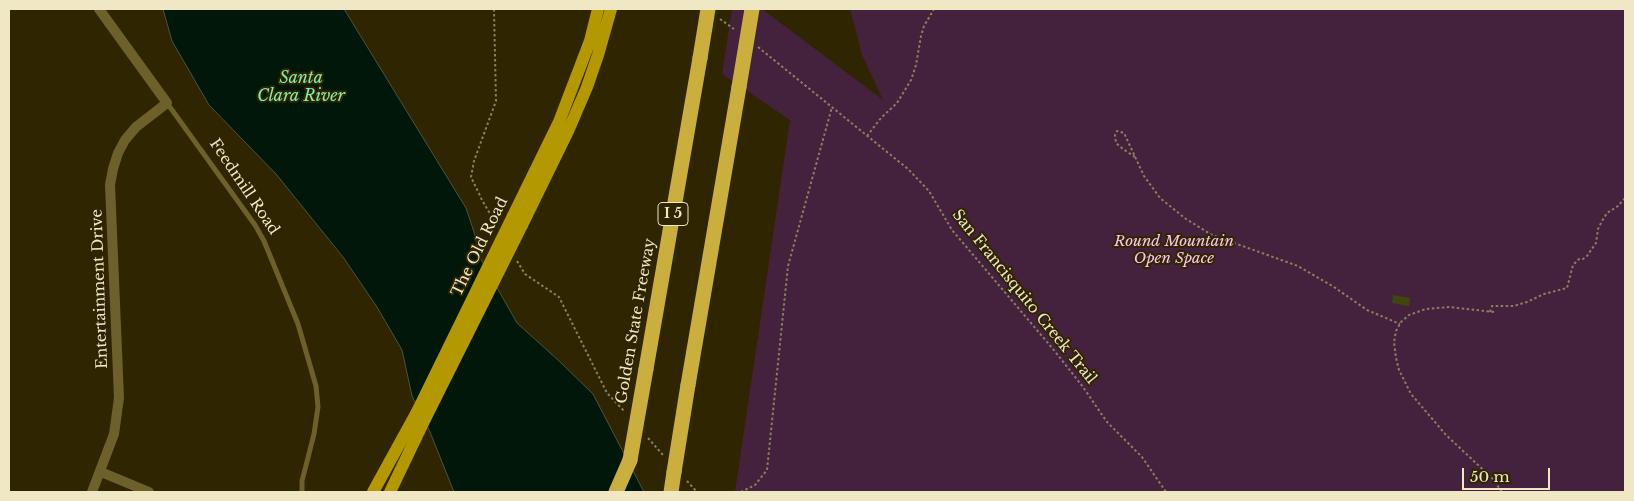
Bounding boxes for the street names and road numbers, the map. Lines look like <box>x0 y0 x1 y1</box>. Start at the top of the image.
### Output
street label: Feedmill Road <box>205 136 283 238</box>
street label: The Old Road <box>448 194 512 300</box>
road number: I 5 <box>658 202 688 225</box>
street label: San Francisquito Creek Trail <box>948 206 1100 388</box>
street label: Entertainment Drive <box>88 209 112 369</box>
street label: Golden State Freeway <box>613 237 659 405</box>

